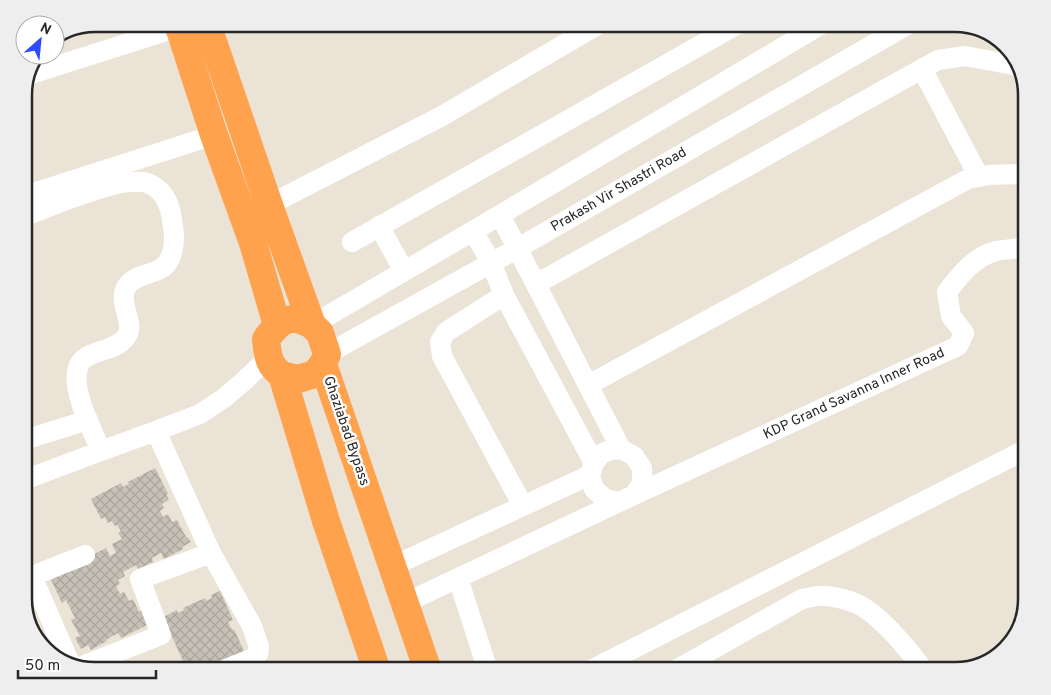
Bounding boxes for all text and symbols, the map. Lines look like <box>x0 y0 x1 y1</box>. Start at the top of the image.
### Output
north arrow <box>15 15 65 65</box>
text: N <box>37 20 54 40</box>
street label: Prakash Vir Shastri Road <box>548 144 690 236</box>
street label: KDP Grand Savanna Inner Road <box>761 344 947 444</box>
street label: Ghaziabad Bypass <box>319 374 373 488</box>
scale bar <box>18 648 155 680</box>
text: 50 m <box>25 657 60 676</box>

